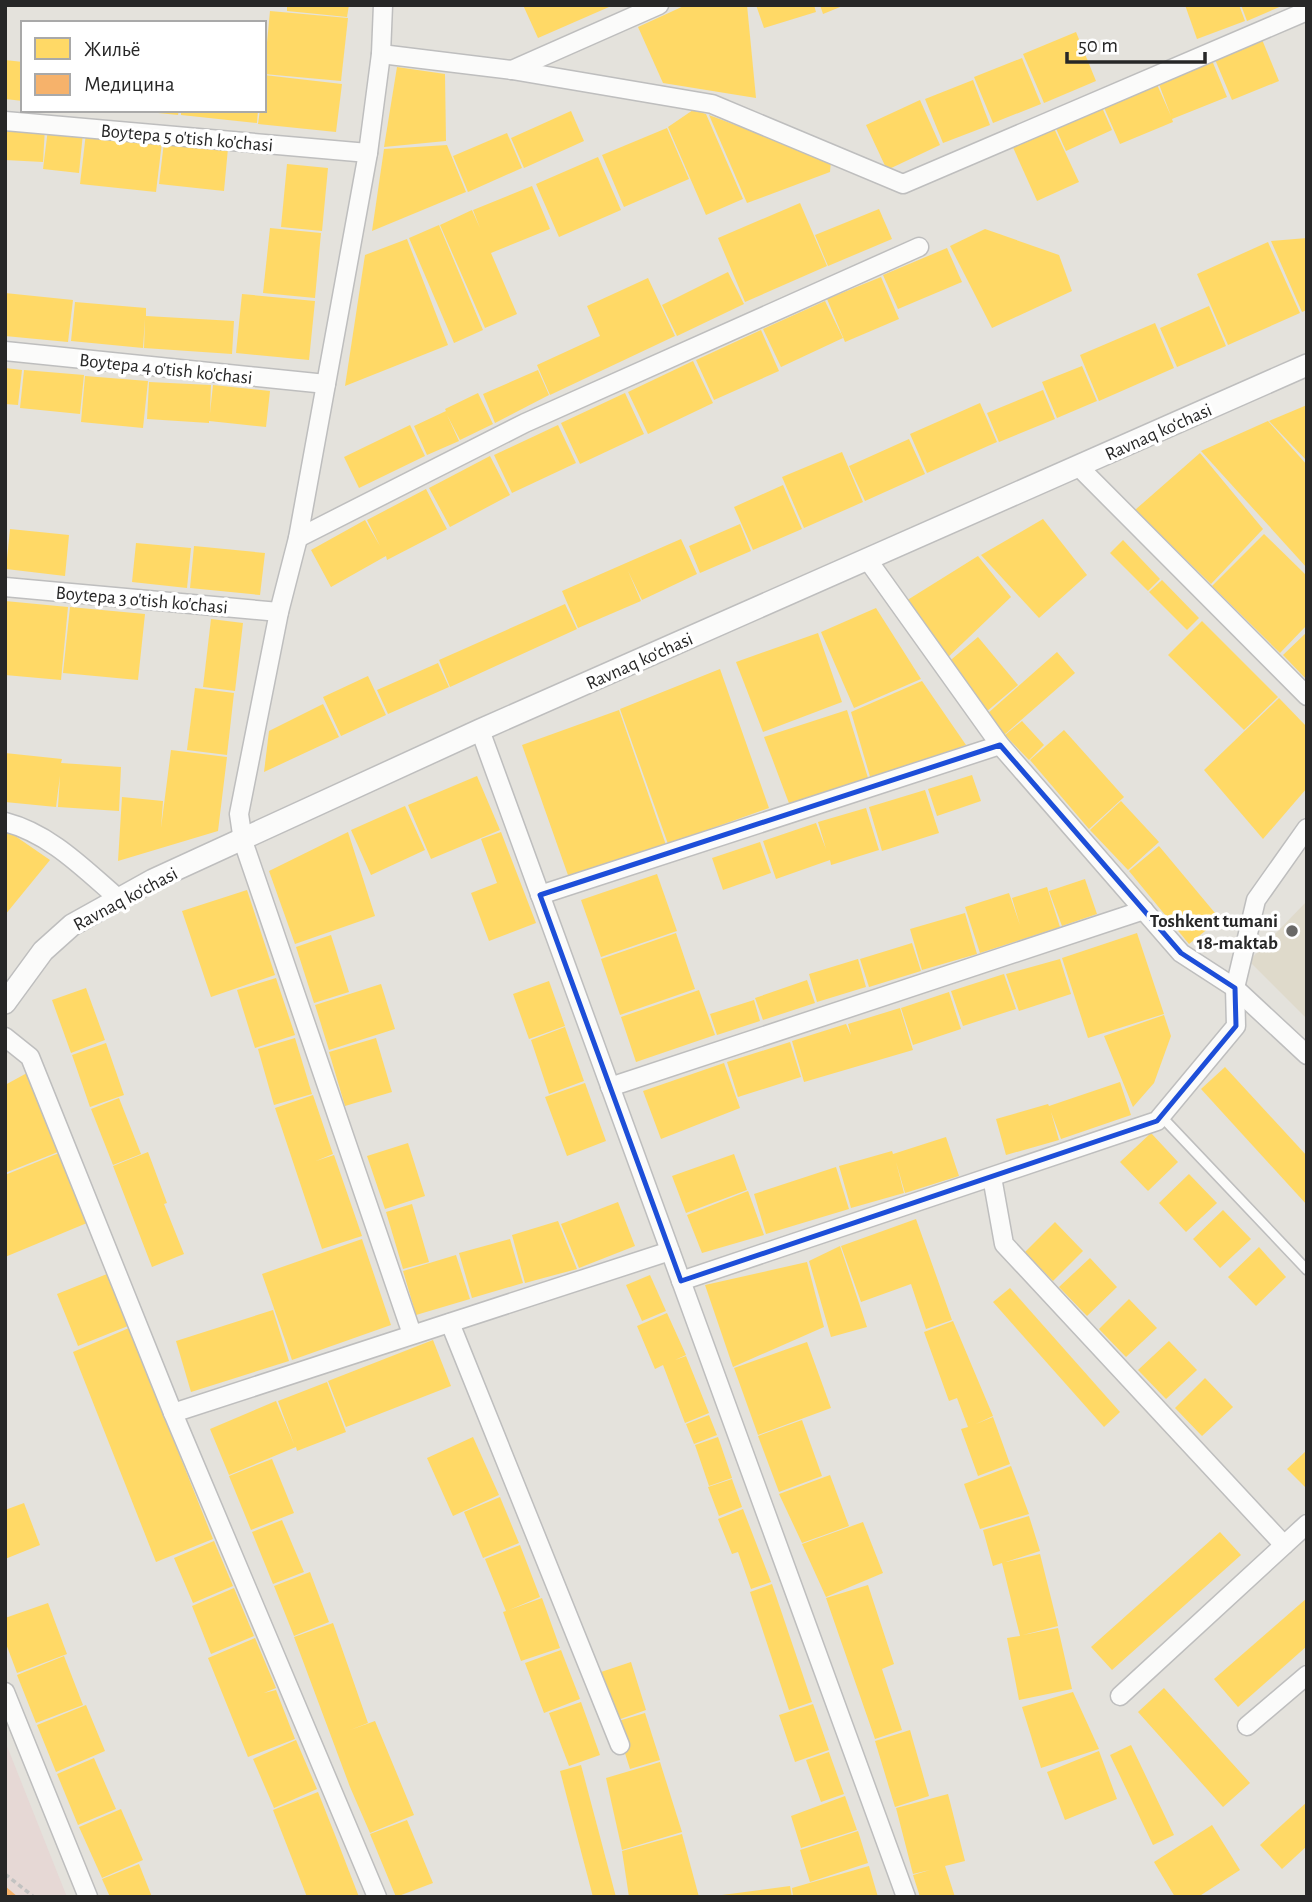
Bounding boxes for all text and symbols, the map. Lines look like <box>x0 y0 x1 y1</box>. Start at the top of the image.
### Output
legend <box>21 21 266 112</box>
scale bar <box>1067 21 1205 65</box>
text: 50 m <box>1078 35 1118 56</box>
text: Жильё <box>84 39 140 60</box>
text: Медицина <box>84 74 175 95</box>
street label: Boytepa 5 o'tish ko'chasi <box>100 121 274 155</box>
street label: Boytepa 4 o'tish ko'chasi <box>78 351 253 388</box>
street label: Ravnaq ko‘chasi <box>1102 400 1215 464</box>
street label: Boytepa 3 o'tish ko'chasi <box>55 584 229 617</box>
street label: Ravnaq ko‘chasi <box>583 629 696 693</box>
street label: Ravnaq ko‘chasi <box>71 864 181 935</box>
place label: Toshkent tumani 18-maktab <box>1150 912 1278 953</box>
marker: Toshkent tumani 18-maktab <box>1284 923 1300 939</box>

